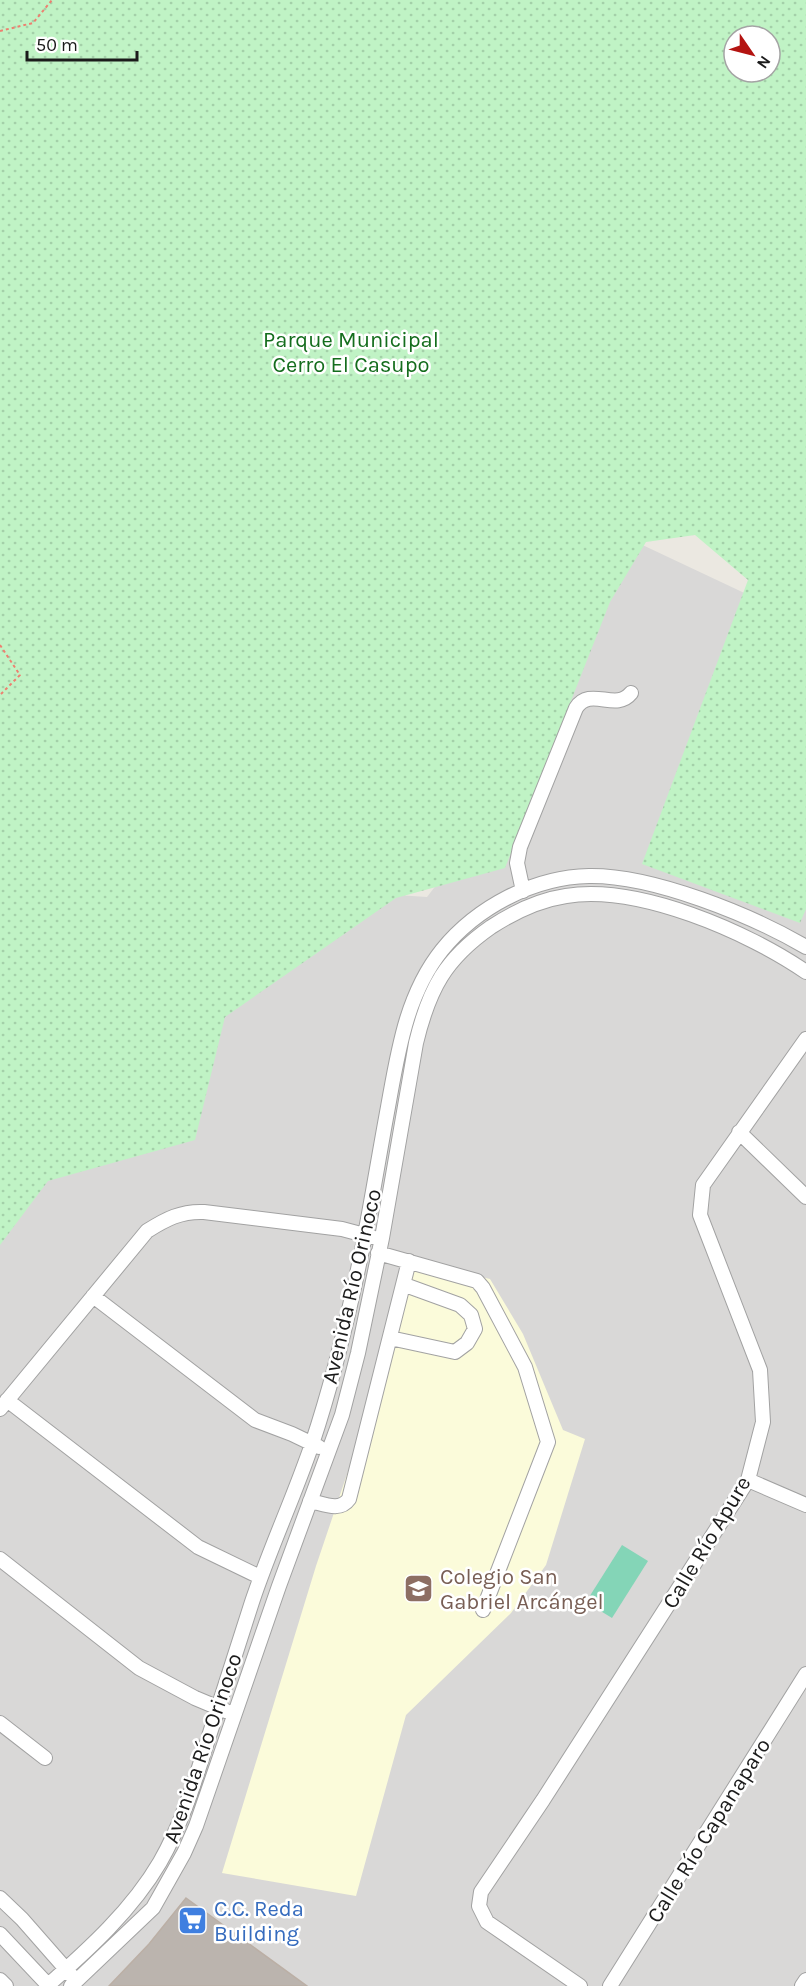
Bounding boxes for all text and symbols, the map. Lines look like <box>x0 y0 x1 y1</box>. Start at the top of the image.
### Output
scale bar <box>27 24 136 62</box>
north arrow <box>722 24 782 84</box>
text: 50 m <box>36 34 78 56</box>
text: N <box>753 52 775 72</box>
park label: Parque Municipal Cerro El Casupo <box>263 327 439 378</box>
street label: Avenida Río Orinoco <box>317 1186 387 1386</box>
street label: Calle Río Apure <box>657 1472 757 1613</box>
place label: Colegio San Gabriel Arcángel <box>440 1564 604 1615</box>
school or university icon: Colegio San Gabriel Arcángel <box>403 1573 435 1605</box>
street label: Avenida Río Orinoco <box>158 1650 248 1847</box>
street label: Calle Río Capanaparo <box>641 1733 776 1928</box>
place label: C.C. Reda Building <box>214 1896 304 1947</box>
supermarket icon: C.C. Reda Building <box>177 1905 209 1937</box>

